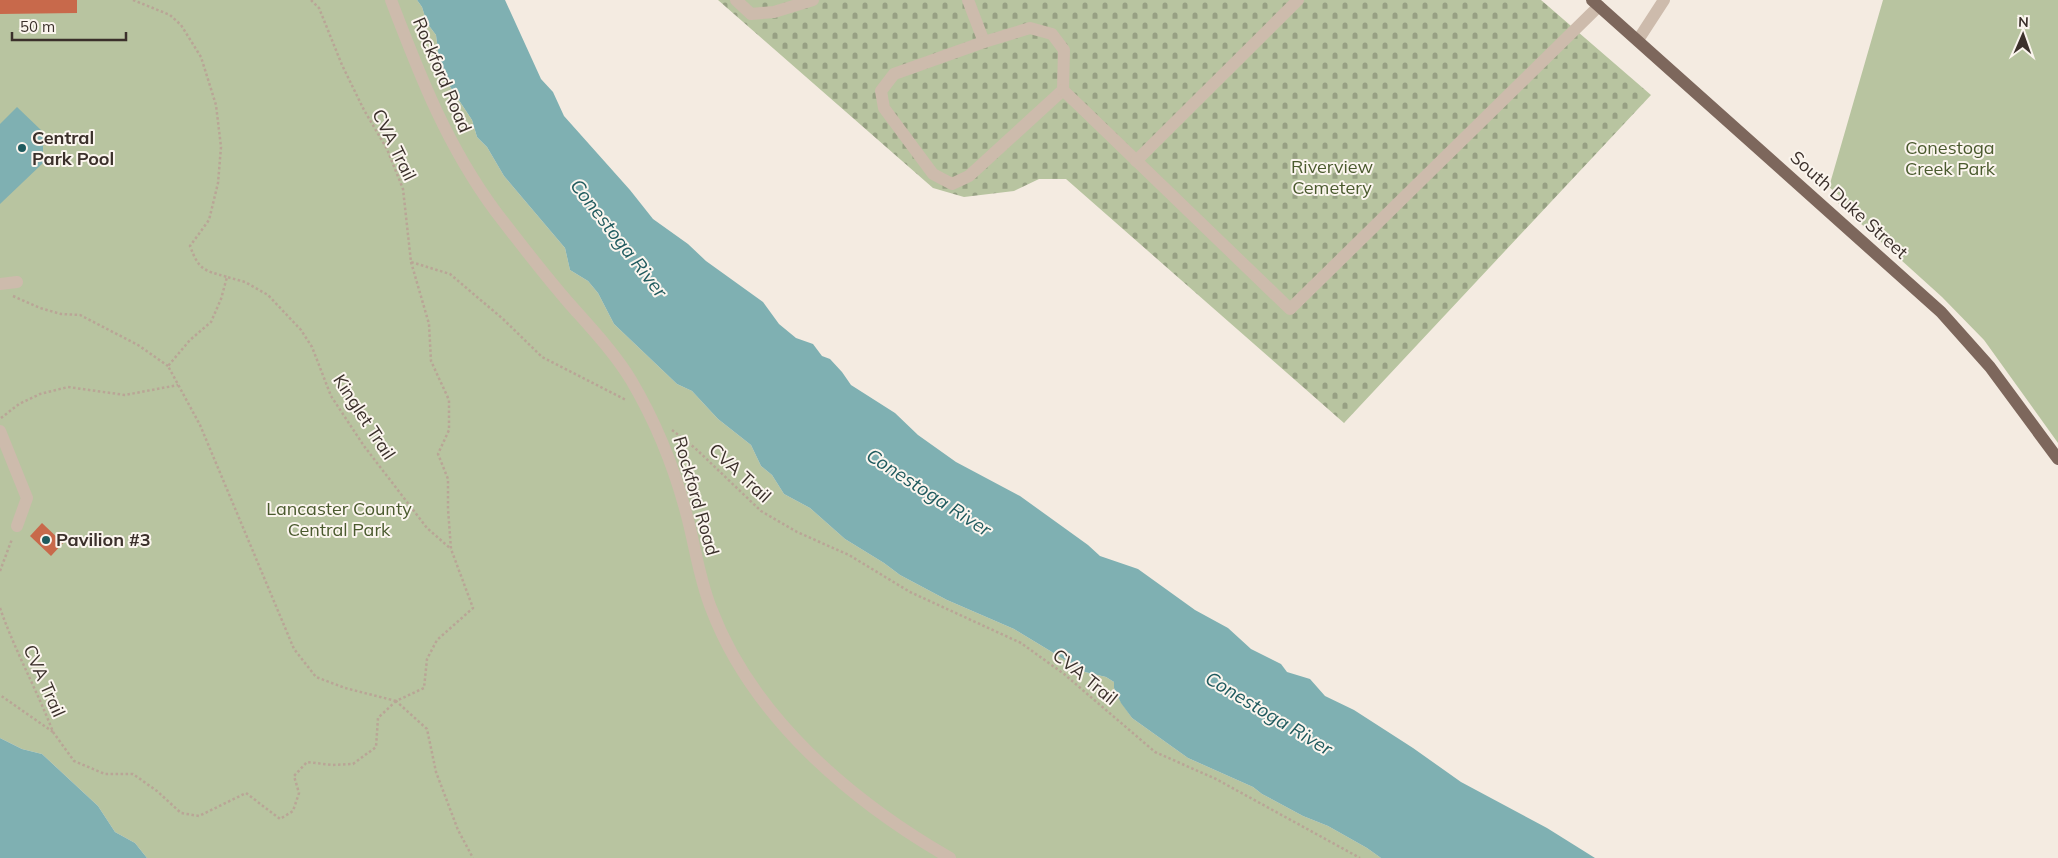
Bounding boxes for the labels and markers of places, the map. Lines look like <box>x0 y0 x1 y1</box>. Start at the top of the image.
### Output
place label: Central Park Pool <box>32 126 114 170</box>
marker: Central Park Pool <box>16 142 28 154</box>
place label: Pavilion #3 <box>56 528 151 551</box>
marker: Pavilion #3 <box>40 534 52 546</box>

